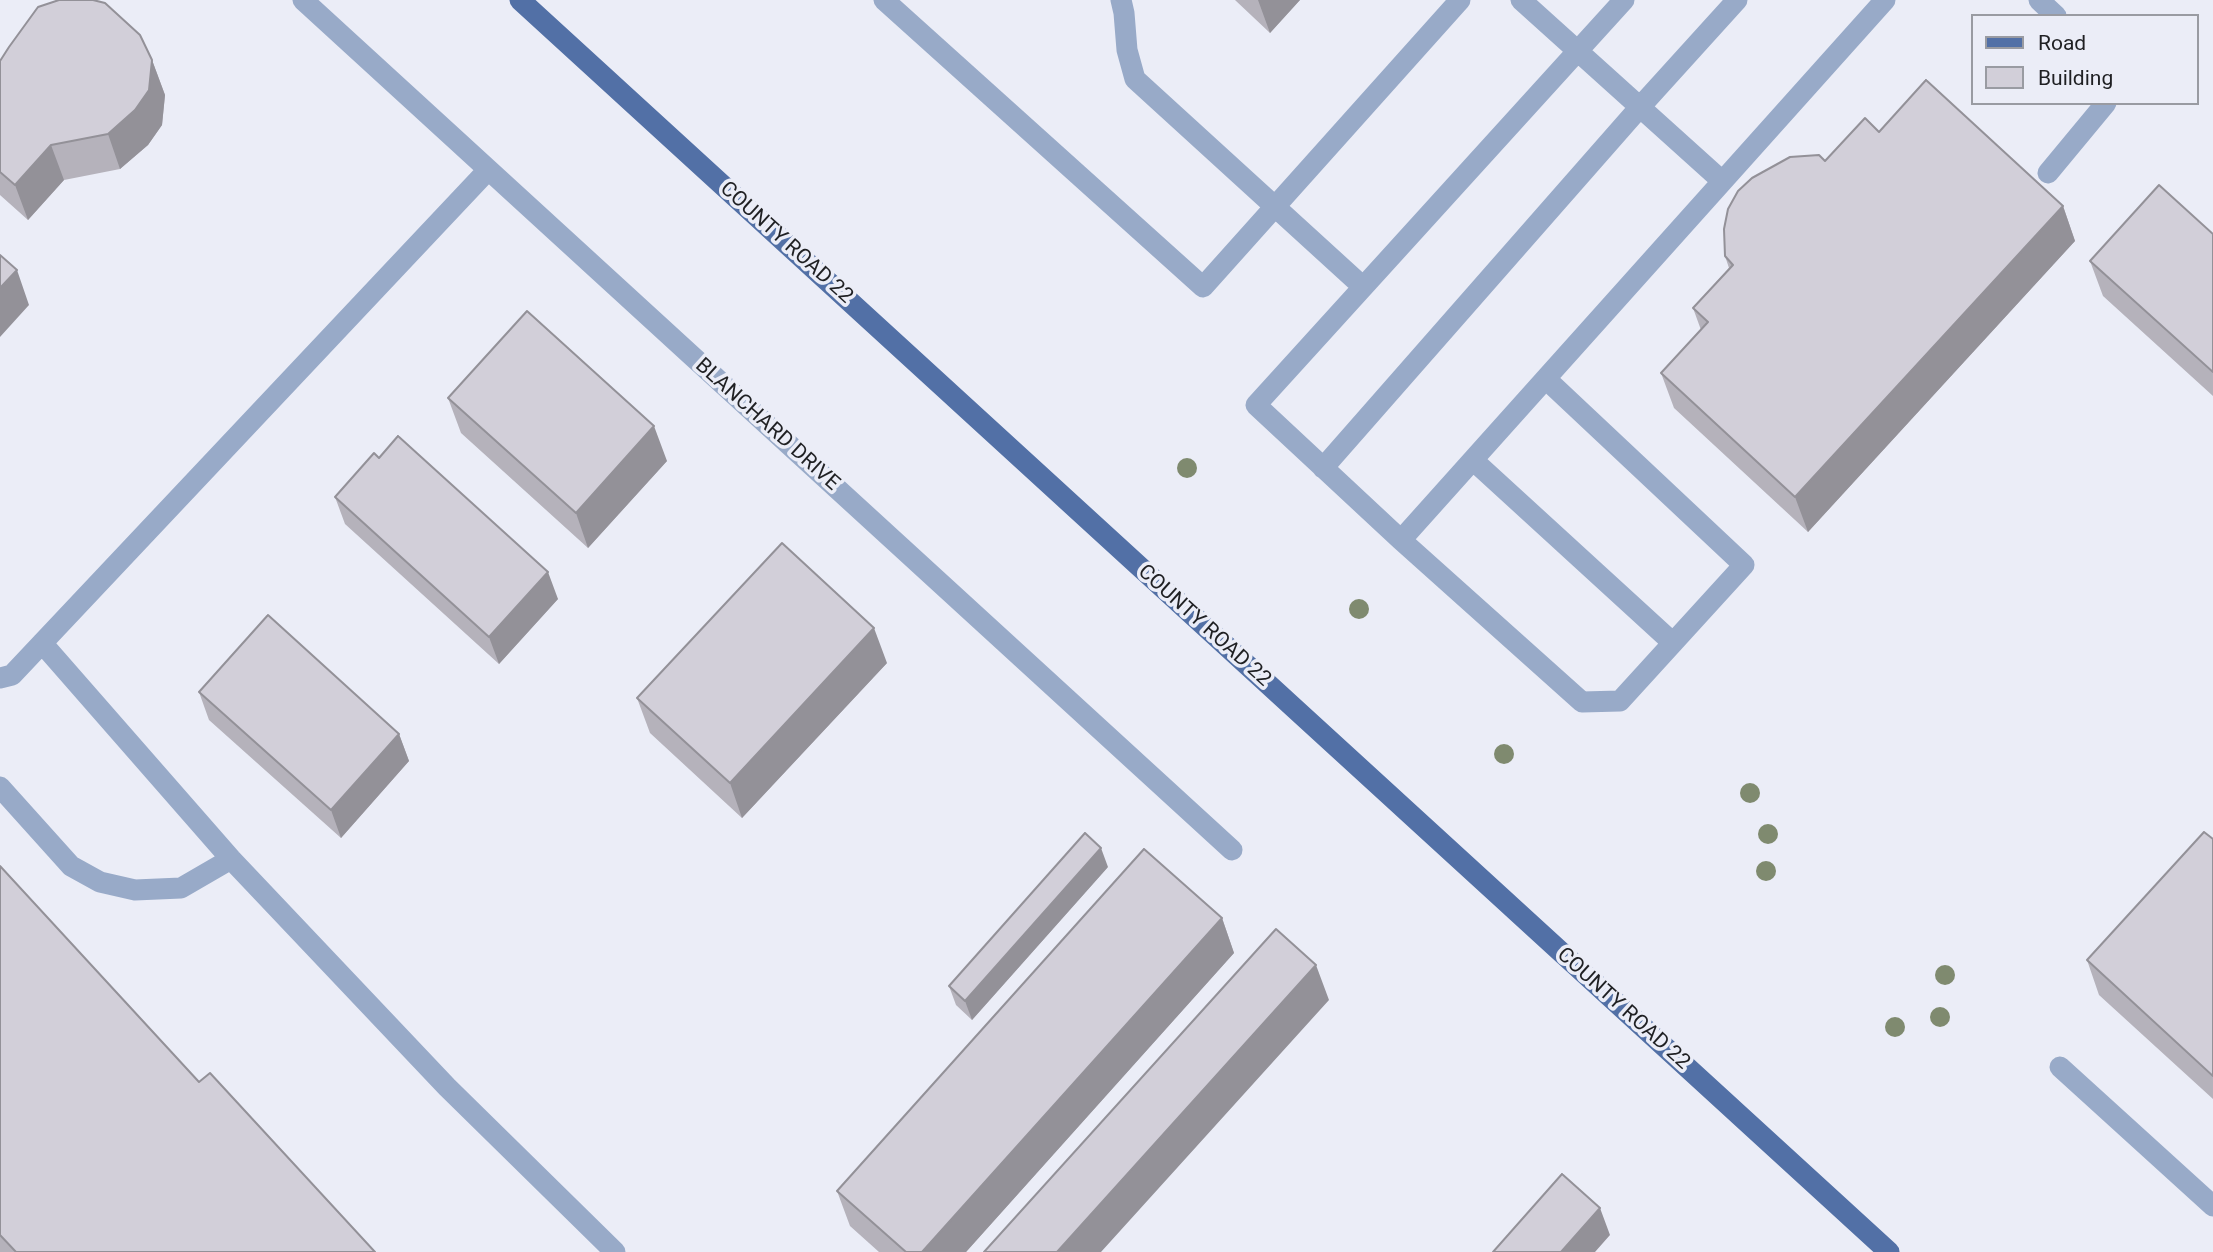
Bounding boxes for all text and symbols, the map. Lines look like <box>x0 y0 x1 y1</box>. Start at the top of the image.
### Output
legend <box>1972 14 2199 105</box>
text: Road <box>2038 31 2086 55</box>
text: Building <box>2038 66 2113 90</box>
street label: COUNTY ROAD 22 <box>714 177 858 309</box>
street label: BLANCHARD DRIVE <box>690 354 844 496</box>
street label: COUNTY ROAD 22 <box>1132 560 1276 692</box>
street label: COUNTY ROAD 22 <box>1551 943 1695 1075</box>

